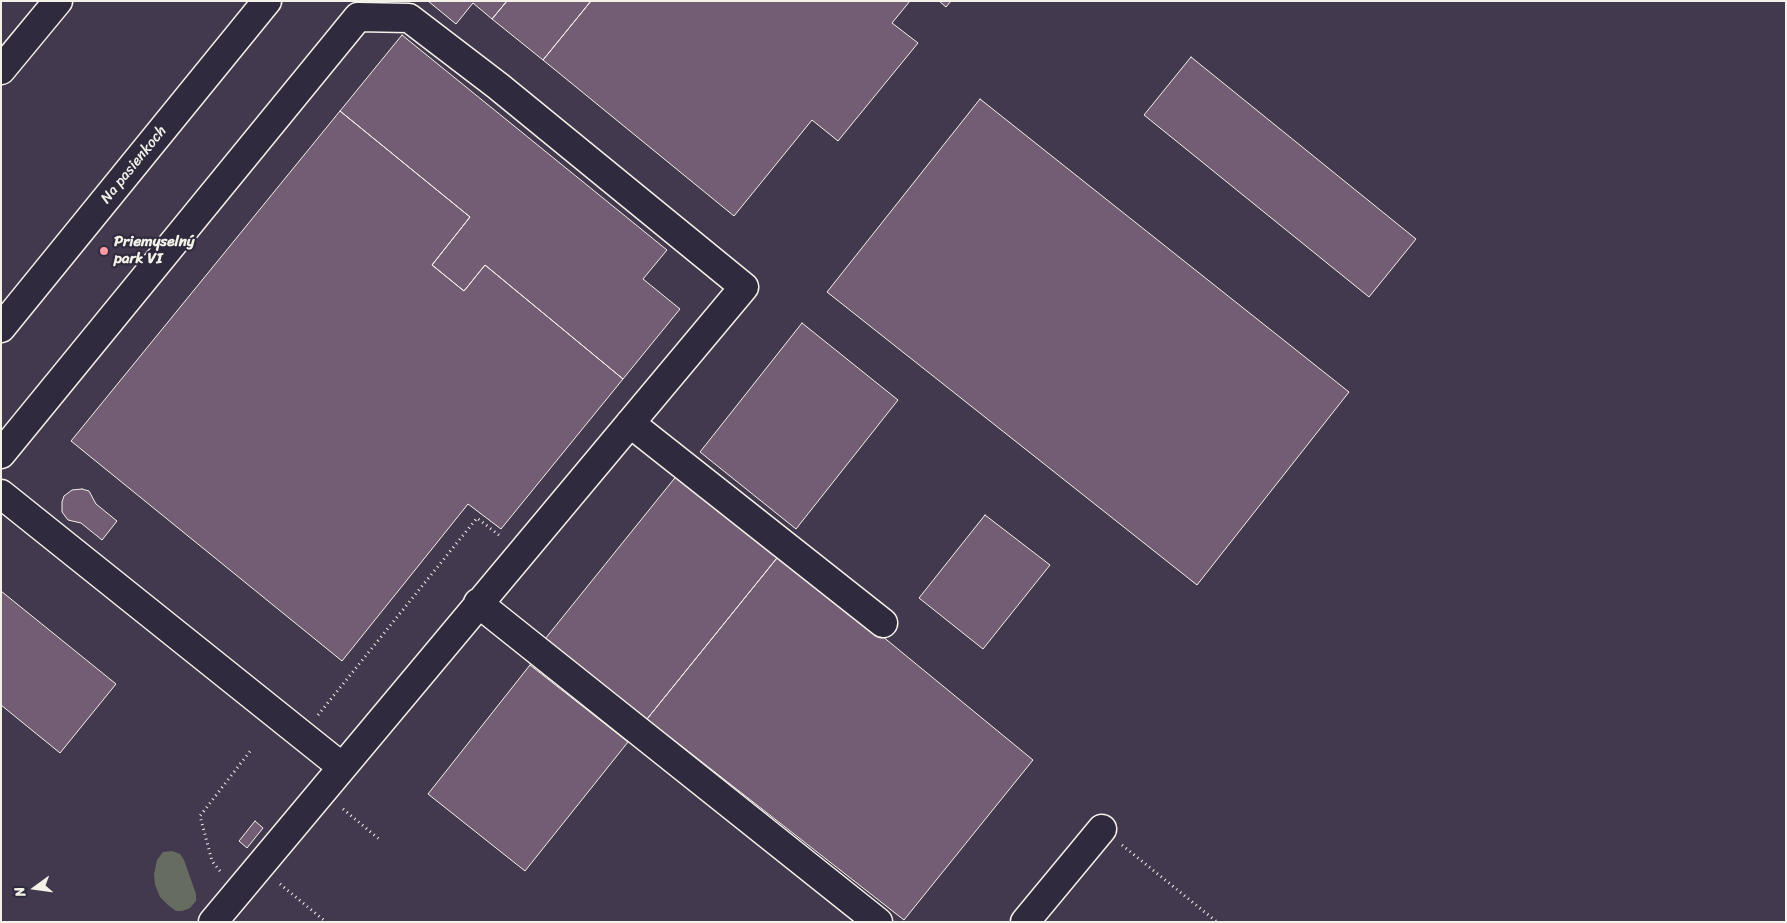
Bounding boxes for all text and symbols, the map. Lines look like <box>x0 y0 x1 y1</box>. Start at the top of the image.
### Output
street label: Na pasienkoch <box>97 123 171 207</box>
place label: Priemyselný park VI <box>114 233 195 268</box>
marker: Priemyselný park VI <box>98 245 110 257</box>
north arrow <box>10 863 60 913</box>
text: N <box>7 884 33 899</box>

